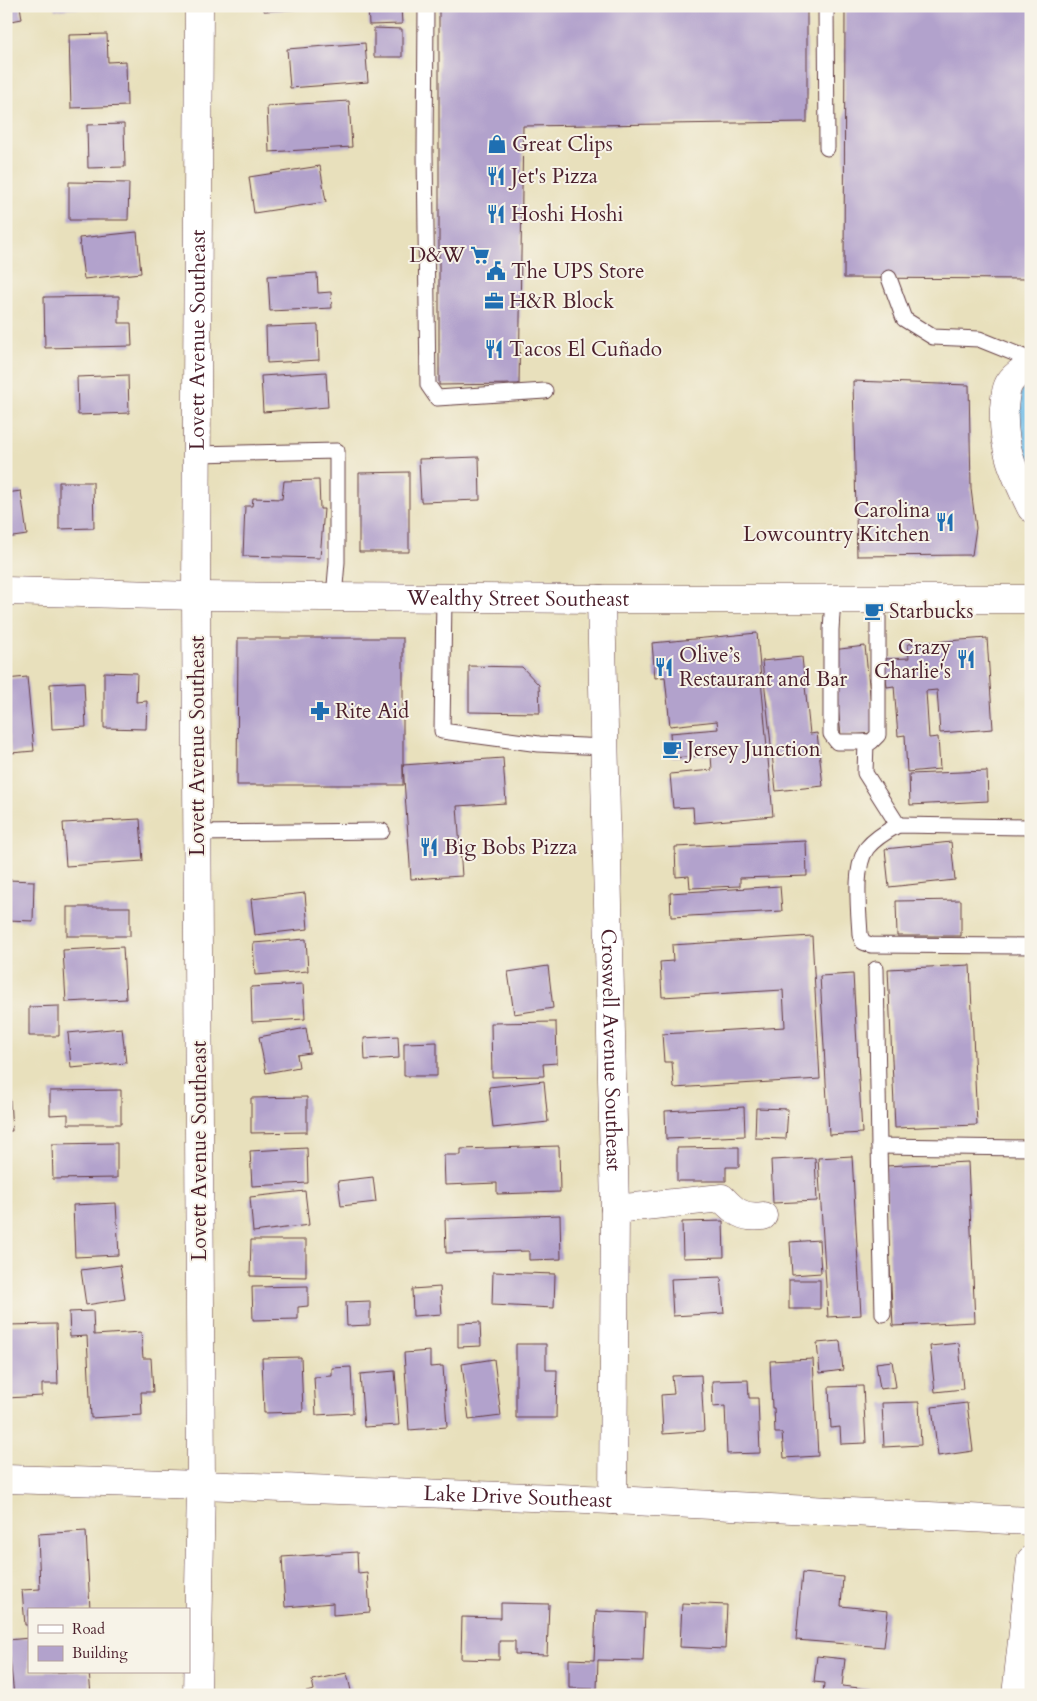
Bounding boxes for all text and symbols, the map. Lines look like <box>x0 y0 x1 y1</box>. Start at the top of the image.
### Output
place label: Great Clips <box>512 130 613 159</box>
shop icon: Great Clips <box>486 133 508 155</box>
place label: Jet's Pizza <box>508 162 598 191</box>
restaurant icon: Jet's Pizza <box>485 165 507 187</box>
place label: Hoshi Hoshi <box>511 200 623 229</box>
restaurant icon: Hoshi Hoshi <box>485 203 507 225</box>
street label: Lovett Avenue Southeast <box>182 229 212 451</box>
place label: D&W <box>409 241 466 270</box>
supermarket icon: D&W <box>469 244 491 266</box>
place label: The UPS Store <box>511 257 645 286</box>
public building icon: The UPS Store <box>485 260 507 282</box>
place label: H&R Block <box>509 287 615 316</box>
office icon: H&R Block <box>483 290 505 312</box>
place label: Tacos El Cuñado <box>509 335 662 364</box>
restaurant icon: Tacos El Cuñado <box>483 338 505 360</box>
place label: Carolina Lowcountry Kitchen <box>743 496 930 549</box>
restaurant icon: Carolina Lowcountry Kitchen <box>934 511 956 533</box>
street label: Wealthy Street Southeast <box>406 583 629 614</box>
place label: Starbucks <box>889 597 974 626</box>
cafe icon: Starbucks <box>863 600 885 622</box>
place label: Crazy Charlie's <box>874 633 951 686</box>
street label: Lovett Avenue Southeast <box>183 635 212 856</box>
place label: Olive’s Restaurant and Bar <box>679 641 847 694</box>
restaurant icon: Crazy Charlie's <box>955 648 977 670</box>
restaurant icon: Olive’s Restaurant and Bar <box>653 656 675 678</box>
place label: Rite Aid <box>335 697 409 726</box>
pharmacy icon: Rite Aid <box>309 700 331 722</box>
place label: Jersey Junction <box>684 735 821 764</box>
cafe icon: Jersey Junction <box>661 738 683 760</box>
place label: Big Bobs Pizza <box>444 833 577 862</box>
restaurant icon: Big Bobs Pizza <box>418 836 440 858</box>
street label: Croswell Avenue Southeast <box>594 928 629 1172</box>
street label: Lovett Avenue Southeast <box>185 1040 214 1261</box>
street label: Lake Drive Southeast <box>423 1479 613 1514</box>
legend <box>28 1608 190 1674</box>
text: Road <box>72 1619 105 1639</box>
text: Building <box>72 1643 128 1663</box>

